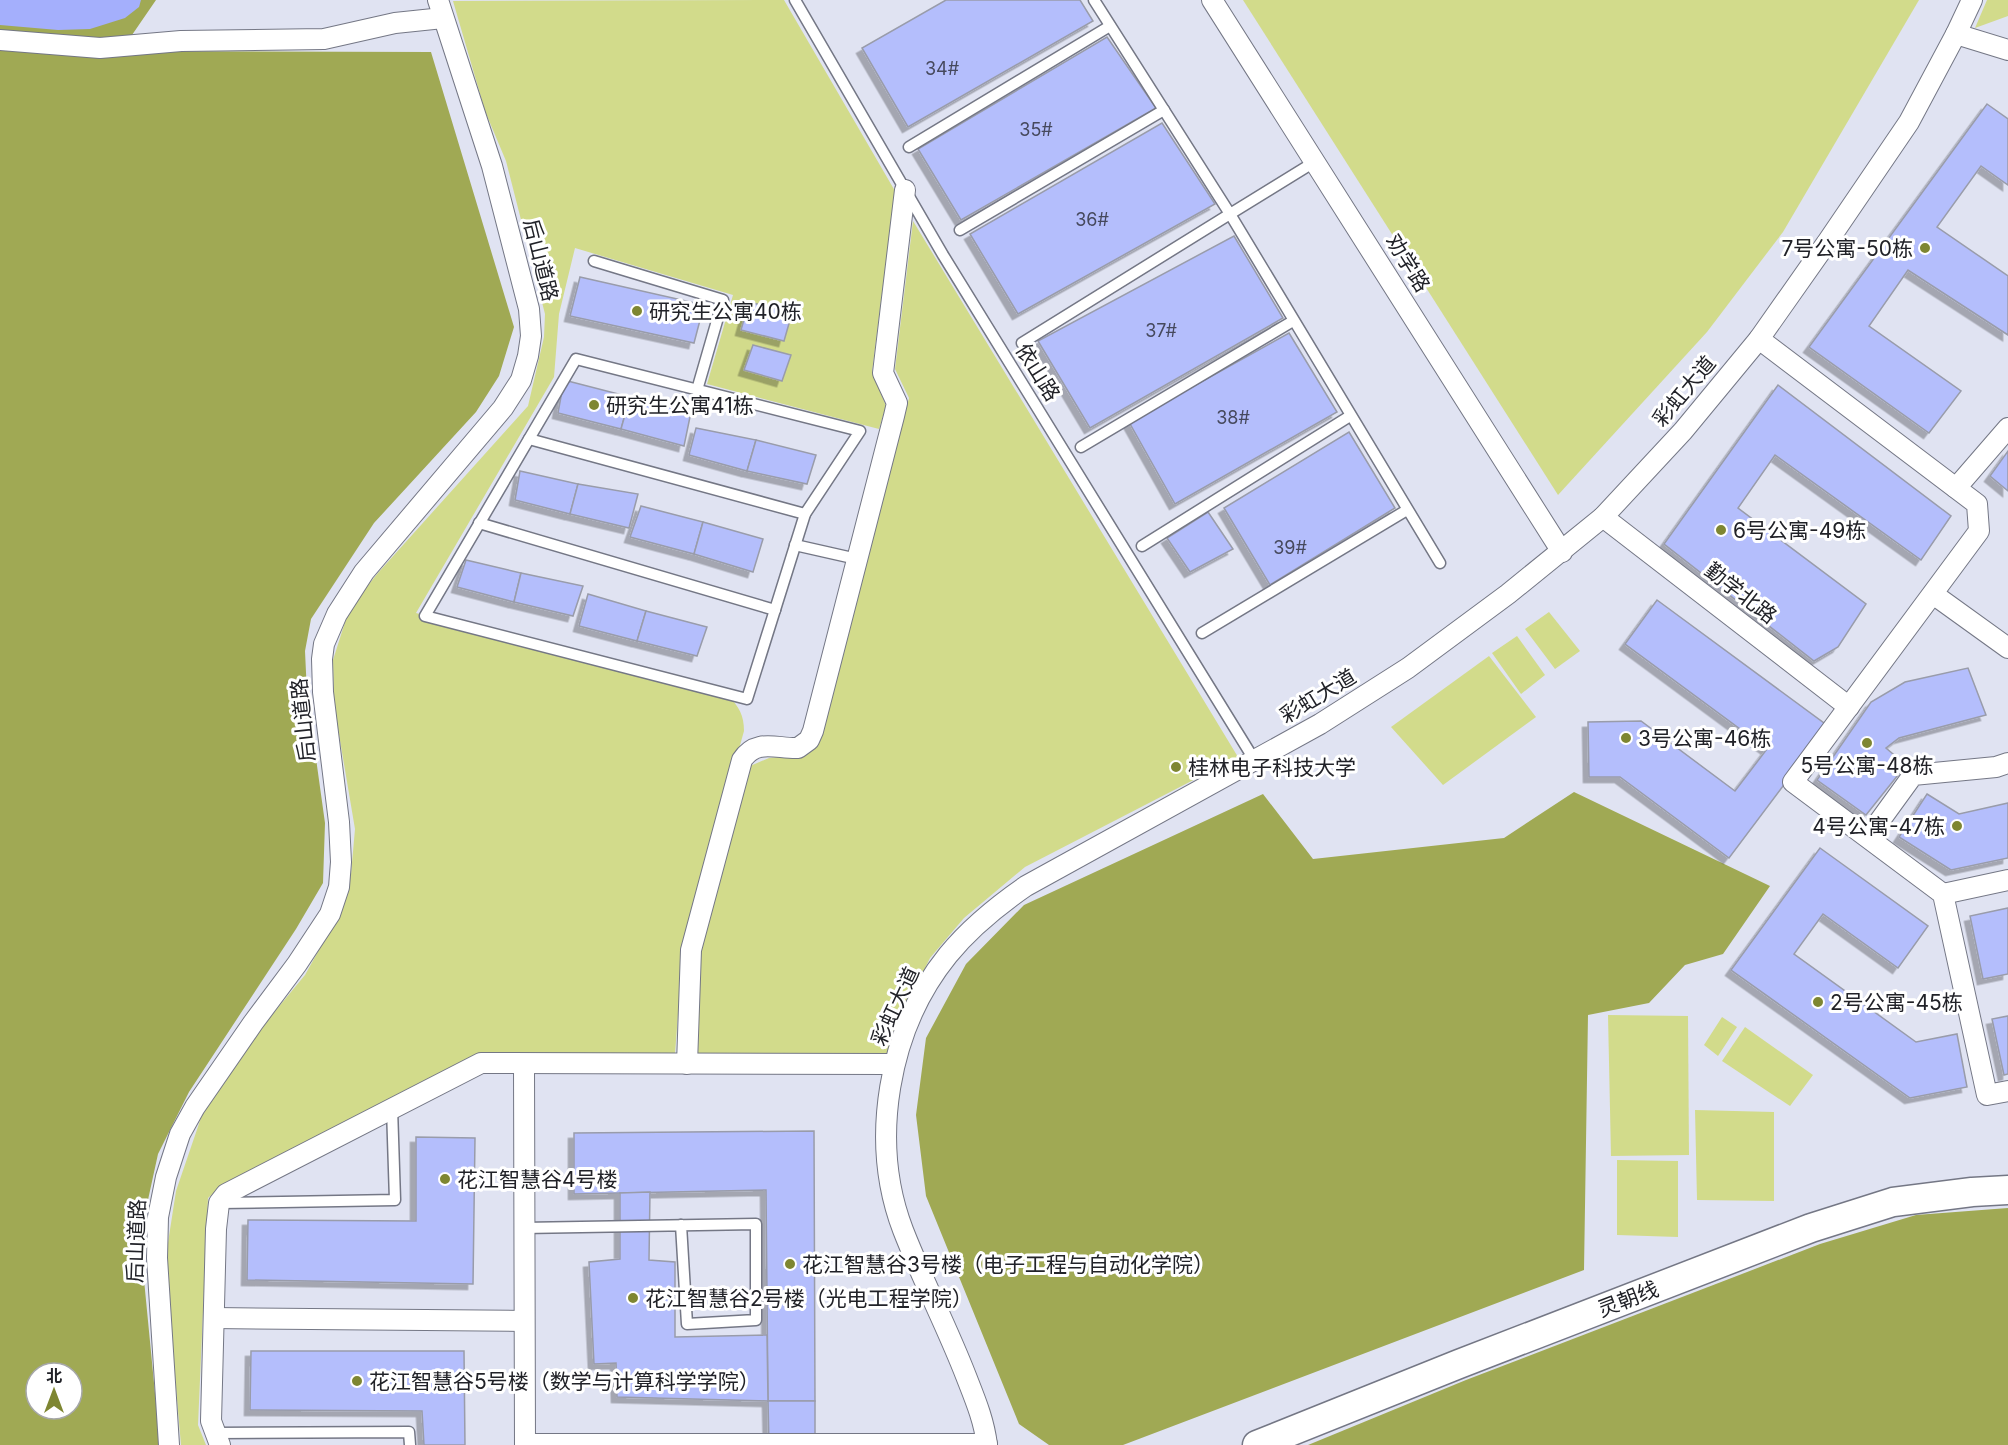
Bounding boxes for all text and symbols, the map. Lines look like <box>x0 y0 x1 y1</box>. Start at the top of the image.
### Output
house number: 34# <box>925 58 960 79</box>
house number: 35# <box>1019 119 1053 140</box>
house number: 36# <box>1075 209 1109 230</box>
street label: 后山道路 <box>519 216 563 304</box>
street label: 劝学路 <box>1381 230 1435 296</box>
place label: 7号公寓-50栋 <box>1781 236 1913 261</box>
marker: 7号公寓-50栋 <box>1918 241 1932 255</box>
place label: 研究生公寓40栋 <box>649 299 802 324</box>
marker: 研究生公寓40栋 <box>630 304 644 318</box>
house number: 37# <box>1145 320 1177 341</box>
street label: 依山路 <box>1011 339 1065 405</box>
street label: 彩虹大道 <box>1647 351 1721 431</box>
place label: 研究生公寓41栋 <box>606 393 754 418</box>
marker: 研究生公寓41栋 <box>587 398 601 412</box>
house number: 38# <box>1216 407 1250 428</box>
place label: 6号公寓-49栋 <box>1733 518 1866 543</box>
marker: 6号公寓-49栋 <box>1714 523 1728 537</box>
house number: 39# <box>1273 537 1307 558</box>
street label: 勤学北路 <box>1700 557 1782 629</box>
street label: 彩虹大道 <box>1276 664 1360 728</box>
street label: 后山道路 <box>286 677 320 763</box>
place label: 3号公寓-46栋 <box>1638 726 1771 751</box>
marker: 3号公寓-46栋 <box>1619 731 1633 745</box>
marker: 5号公寓-48栋 <box>1860 736 1874 750</box>
place label: 5号公寓-48栋 <box>1801 753 1933 778</box>
place label: 桂林电子科技大学 <box>1188 755 1356 780</box>
marker: 桂林电子科技大学 <box>1169 760 1183 774</box>
place label: 4号公寓-47栋 <box>1812 814 1945 839</box>
marker: 4号公寓-47栋 <box>1950 819 1964 833</box>
street label: 彩虹大道 <box>866 963 924 1049</box>
place label: 2号公寓-45栋 <box>1830 990 1963 1015</box>
marker: 2号公寓-45栋 <box>1811 995 1825 1009</box>
place label: 花江智慧谷4号楼 <box>457 1167 618 1192</box>
marker: 花江智慧谷4号楼 <box>438 1172 452 1186</box>
street label: 后山道路 <box>122 1199 150 1283</box>
place label: 花江智慧谷3号楼（电子工程与自动化学院） <box>802 1252 1214 1277</box>
marker: 花江智慧谷3号楼（电子工程与自动化学院） <box>783 1257 797 1271</box>
street label: 灵朝线 <box>1594 1276 1662 1322</box>
place label: 花江智慧谷2号楼（光电工程学院） <box>645 1286 973 1311</box>
marker: 花江智慧谷2号楼（光电工程学院） <box>626 1291 640 1305</box>
north arrow <box>24 1361 84 1421</box>
text: 北 <box>46 1366 62 1386</box>
place label: 花江智慧谷5号楼（数学与计算科学学院） <box>369 1369 760 1394</box>
marker: 花江智慧谷5号楼（数学与计算科学学院） <box>350 1374 364 1388</box>

